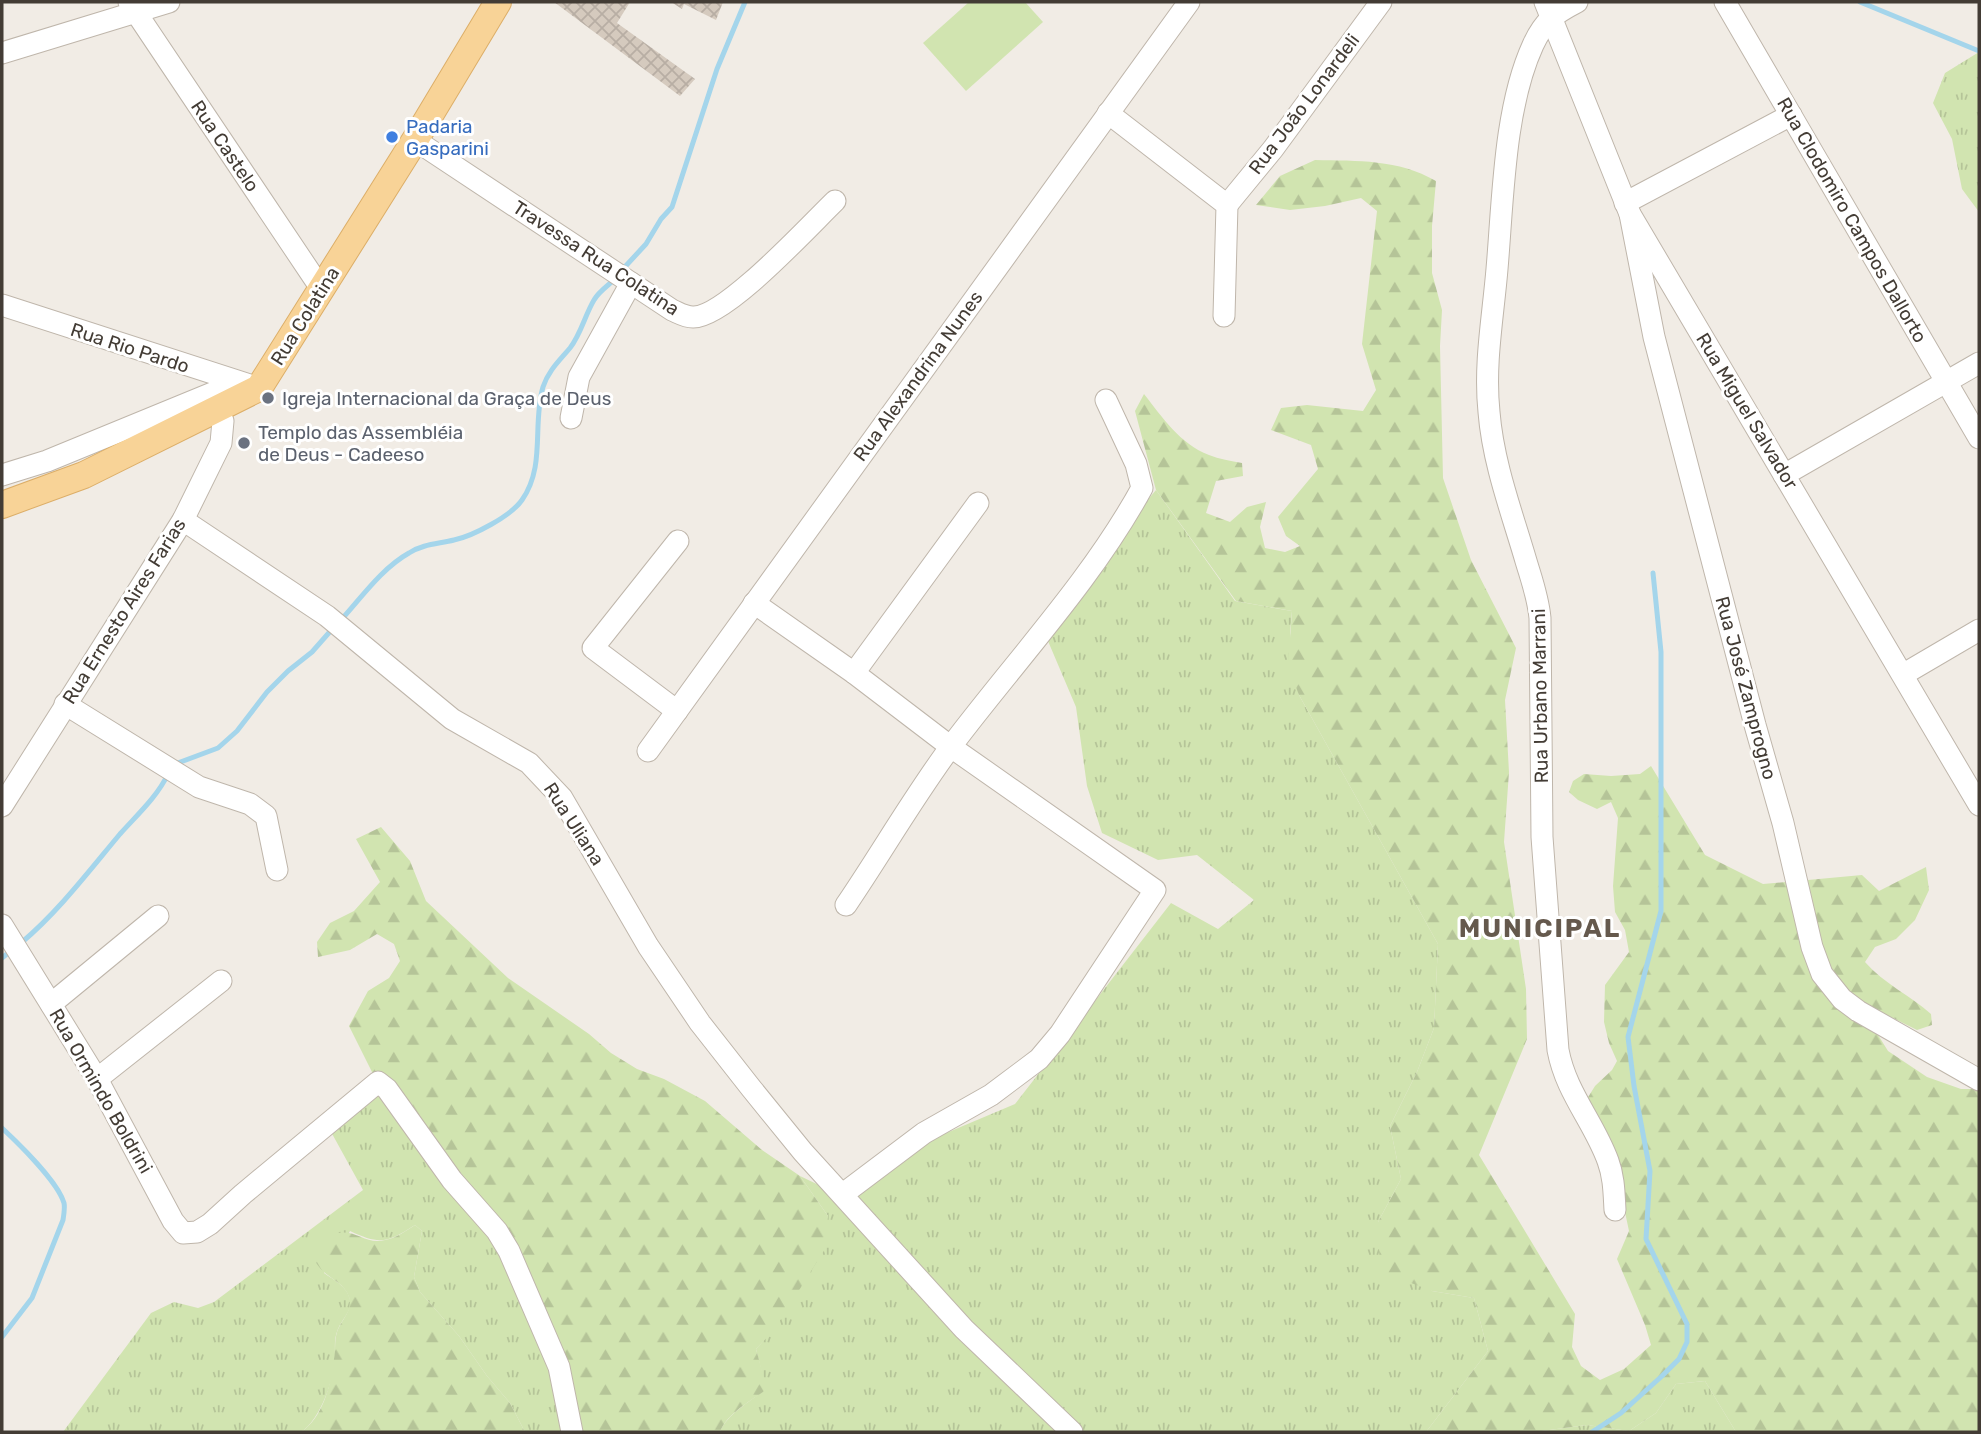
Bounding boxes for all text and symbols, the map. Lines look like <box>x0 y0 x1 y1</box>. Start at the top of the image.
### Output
street label: Rua João Lonardeli <box>1244 29 1364 179</box>
street label: Rua Clodomiro Campos Dallorto <box>1772 93 1932 347</box>
street label: Rua Castelo <box>186 96 264 196</box>
place label: Padaria Gasparini <box>406 115 489 160</box>
marker: Padaria Gasparini <box>384 129 400 145</box>
street label: Travessa Rua Colatina <box>508 196 684 320</box>
street label: Rua Colatina <box>266 263 344 369</box>
street label: Rua Alexandrina Nunes <box>849 286 987 466</box>
street label: Rua Rio Pardo <box>68 318 192 378</box>
street label: Rua Miguel Salvador <box>1691 329 1803 494</box>
place label: Igreja Internacional da Graça de Deus <box>282 387 611 410</box>
marker: Igreja Internacional da Graça de Deus <box>260 390 276 406</box>
place label: Templo das Assembléia de Deus - Cadeeso <box>258 421 463 466</box>
marker: Templo das Assembléia de Deus - Cadeeso <box>236 435 252 451</box>
street label: Rua Ernesto Aires Farias <box>57 514 191 708</box>
street label: Rua José Zamprogno <box>1710 594 1782 782</box>
street label: Rua Urbano Marrani <box>1527 608 1553 784</box>
street label: Rua Uliana <box>539 778 609 870</box>
district label: MUNICIPAL <box>1459 913 1621 944</box>
street label: Rua Ormindo Boldrini <box>44 1005 158 1177</box>

